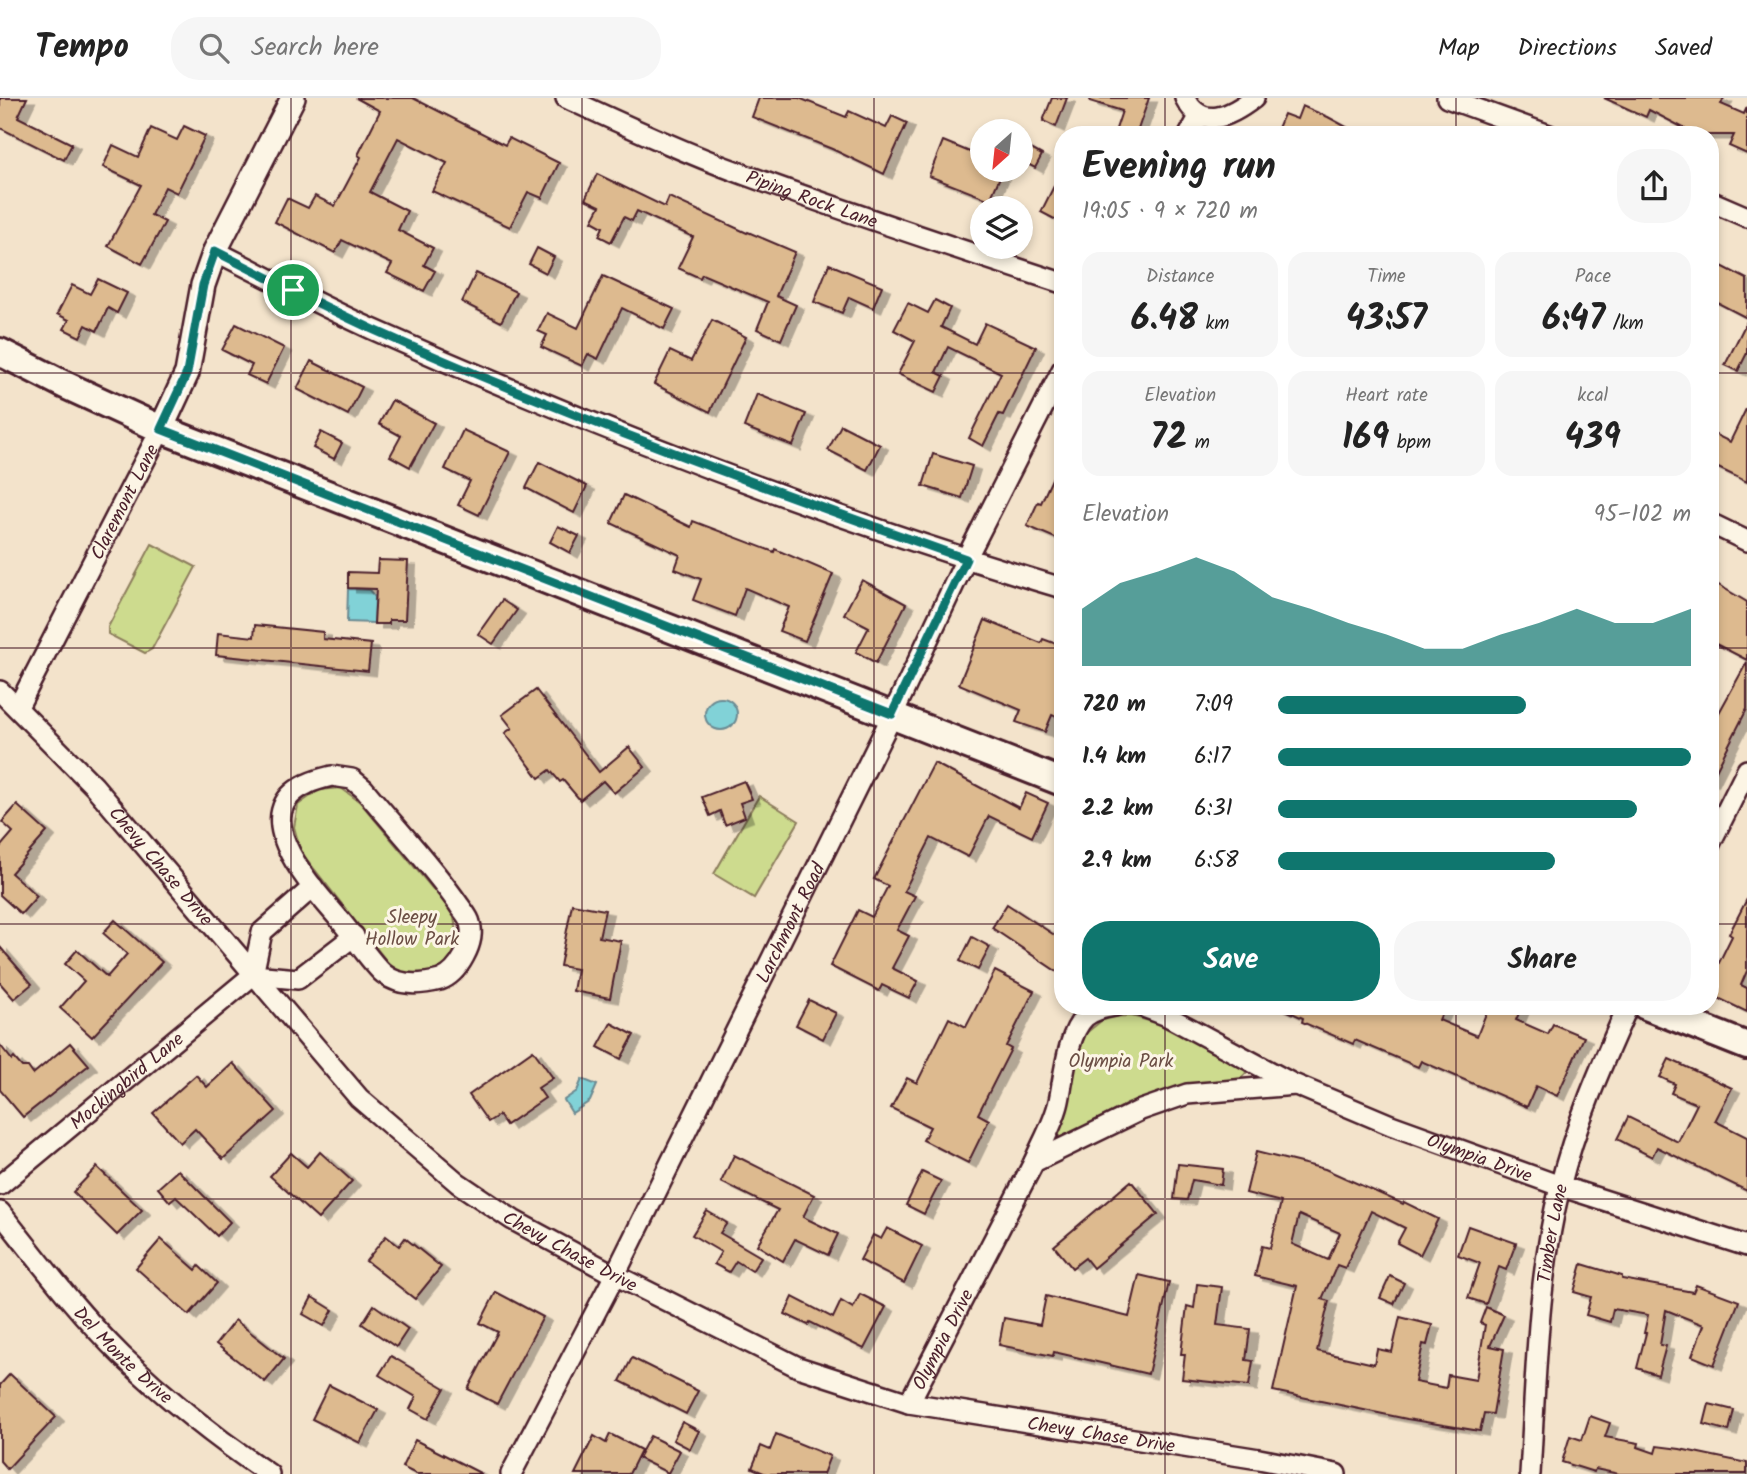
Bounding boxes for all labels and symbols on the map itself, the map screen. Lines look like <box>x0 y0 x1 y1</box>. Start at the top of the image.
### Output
north arrow <box>970 119 1032 182</box>
street label: Piping Rock Lane <box>741 163 882 238</box>
pin <box>263 260 323 320</box>
street label: Claremont Lane <box>83 439 168 566</box>
street label: Chevy Chase Drive <box>100 800 220 934</box>
street label: Larchmont Road <box>749 857 834 989</box>
park label: Sleepy Hollow Park <box>365 903 459 955</box>
street label: Mockingbird Lane <box>64 1025 191 1138</box>
park label: Olympia Park <box>1069 1047 1174 1077</box>
street label: Olympia Drive <box>1422 1126 1536 1192</box>
street label: Timber Lane <box>1530 1180 1577 1285</box>
street label: Chevy Chase Drive <box>496 1204 643 1301</box>
street label: Olympia Drive <box>905 1284 983 1396</box>
street label: Del Monte Drive <box>65 1300 179 1413</box>
street label: Chevy Chase Drive <box>1025 1409 1178 1462</box>

